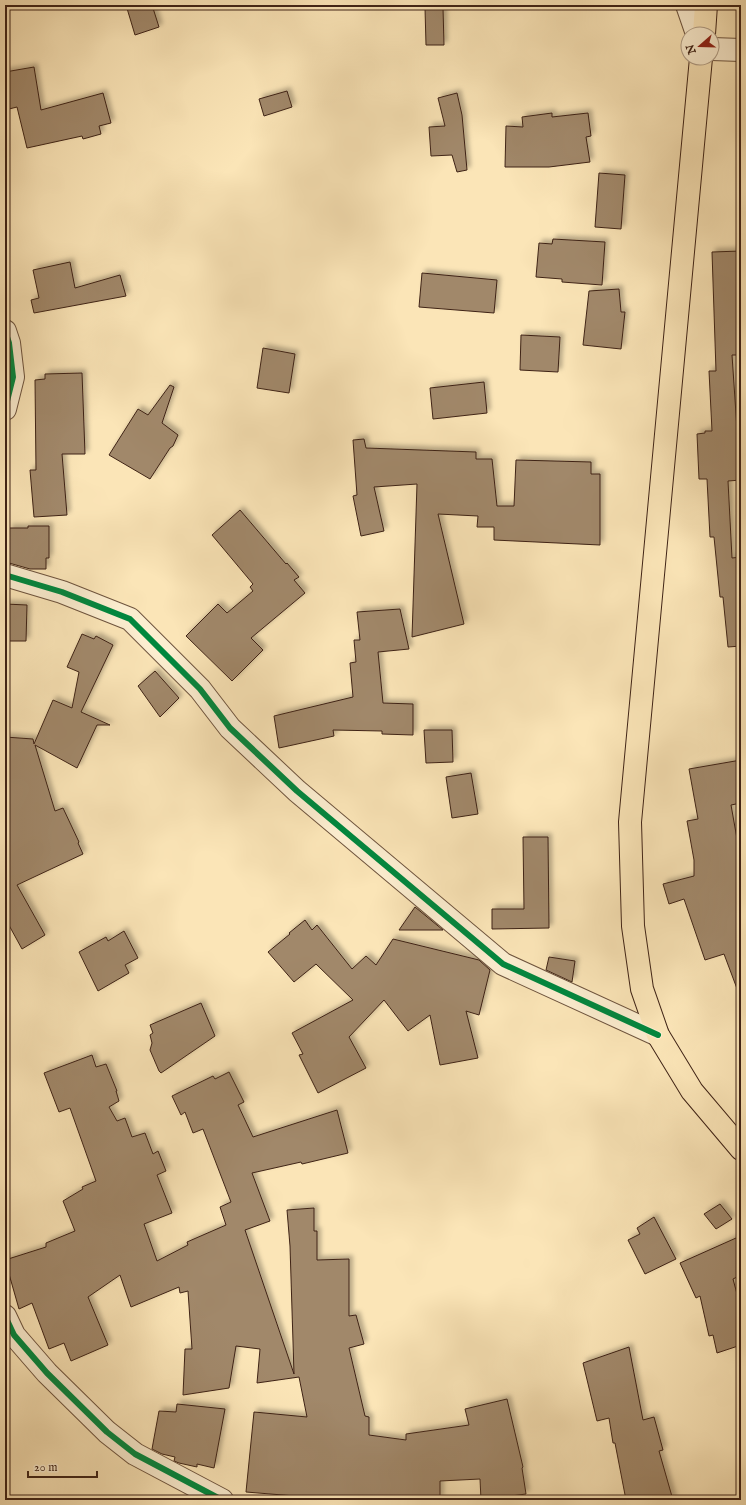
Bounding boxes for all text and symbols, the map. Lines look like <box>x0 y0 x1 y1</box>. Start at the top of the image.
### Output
north arrow <box>680 26 720 66</box>
text: N <box>683 42 700 57</box>
scale bar <box>28 1453 97 1479</box>
text: 20 m <box>34 1460 57 1475</box>

